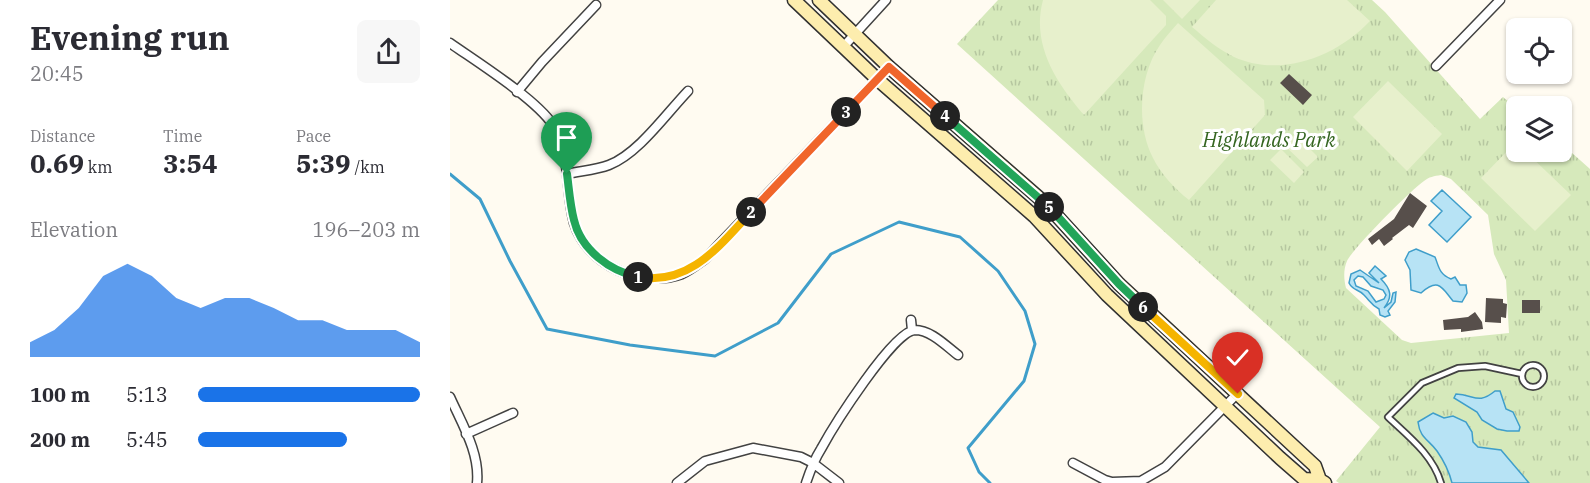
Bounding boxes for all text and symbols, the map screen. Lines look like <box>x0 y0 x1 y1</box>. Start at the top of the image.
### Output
text: Evening run <box>30 16 230 59</box>
map controls <box>1506 18 1572 162</box>
button: locate <box>1506 18 1572 84</box>
button: share <box>357 20 420 83</box>
text: 20:45 <box>30 60 84 87</box>
button: layers <box>1506 96 1572 162</box>
pin: 3 <box>831 97 861 127</box>
pin: 4 <box>930 101 960 131</box>
text: 3 <box>841 102 851 122</box>
text: 4 <box>940 106 950 126</box>
pin <box>541 112 592 174</box>
icon: arrive <box>550 121 583 154</box>
text: Distance <box>30 126 95 146</box>
text: Time <box>163 126 202 146</box>
text: Pace <box>296 126 331 146</box>
park label: Highlands Park <box>1202 126 1336 153</box>
text: 0.69 <box>30 146 84 180</box>
text: 3:54 <box>163 146 218 180</box>
text: 5:39 <box>296 146 351 180</box>
text: km <box>84 157 112 177</box>
text: /km <box>351 157 385 177</box>
pin: 5 <box>1034 192 1064 222</box>
pin: 2 <box>736 197 766 227</box>
text: 5 <box>1044 197 1054 217</box>
text: 2 <box>746 202 756 222</box>
text: Elevation <box>30 216 118 243</box>
text: 196–203 m <box>313 216 420 243</box>
pin: 1 <box>623 262 653 292</box>
text: 1 <box>633 267 643 287</box>
pin: 6 <box>1128 292 1158 322</box>
text: 6 <box>1138 297 1148 317</box>
pin <box>1212 332 1263 394</box>
icon: check <box>1221 341 1254 374</box>
text: 100 m <box>30 381 90 408</box>
text: 5:13 <box>126 381 168 408</box>
text: 200 m <box>30 426 90 453</box>
text: 5:45 <box>126 426 168 453</box>

